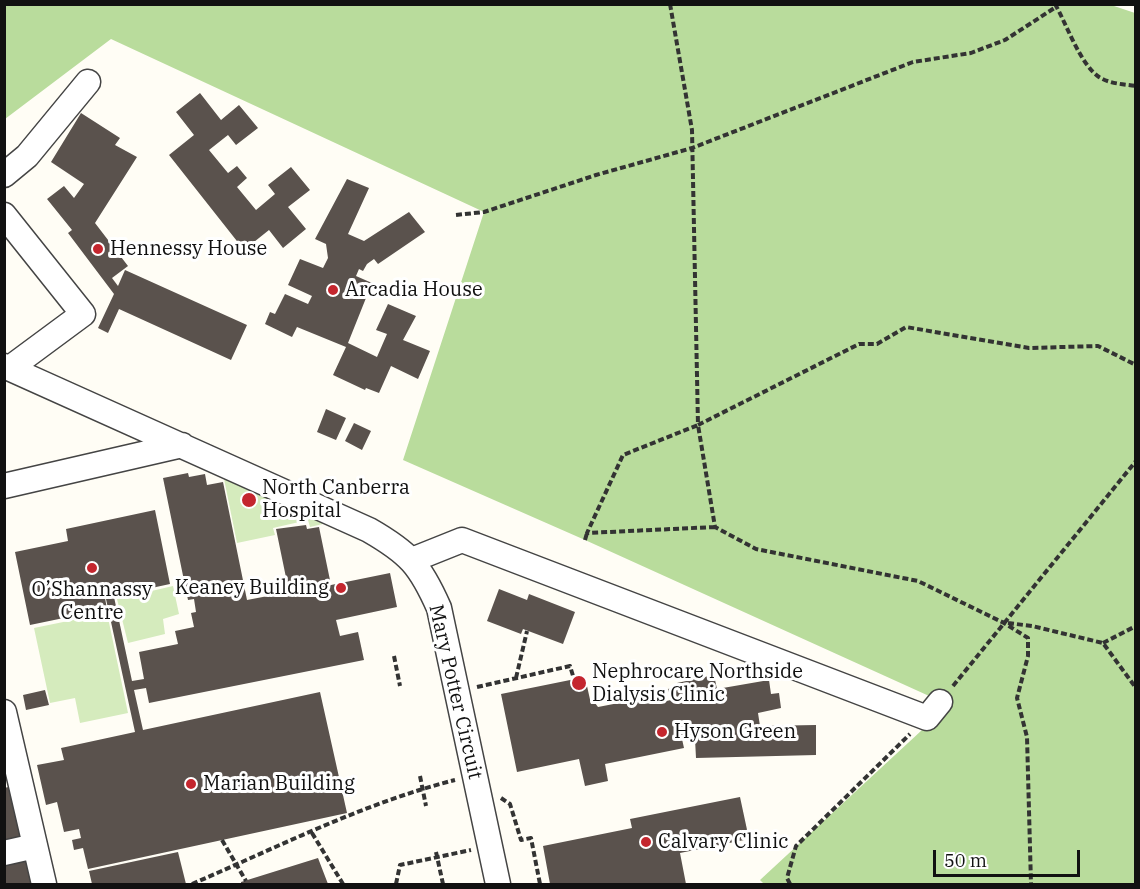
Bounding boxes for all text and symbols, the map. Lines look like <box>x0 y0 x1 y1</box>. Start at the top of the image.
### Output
place label: Hennessy House <box>110 237 267 261</box>
marker: Hennessy House <box>91 242 105 256</box>
place label: Arcadia House <box>345 278 483 302</box>
marker: Arcadia House <box>326 283 340 297</box>
place label: North Canberra Hospital <box>262 476 410 523</box>
marker: North Canberra Hospital <box>240 491 258 509</box>
marker: O’Shannassy Centre <box>85 561 99 575</box>
place label: Keaney Building <box>175 576 329 600</box>
place label: O’Shannassy Centre <box>32 578 152 625</box>
marker: Keaney Building <box>334 581 348 595</box>
street label: Mary Potter Circuit <box>423 602 487 782</box>
place label: Nephrocare Northside Dialysis Clinic <box>592 660 803 707</box>
marker: Nephrocare Northside Dialysis Clinic <box>570 674 588 692</box>
place label: Hyson Green <box>674 720 796 744</box>
marker: Hyson Green <box>655 725 669 739</box>
place label: Marian Building <box>203 772 355 796</box>
marker: Marian Building <box>184 777 198 791</box>
place label: Calvary Clinic <box>658 830 788 854</box>
marker: Calvary Clinic <box>639 835 653 849</box>
scale bar <box>936 838 1083 876</box>
text: 50 m <box>944 849 987 872</box>

